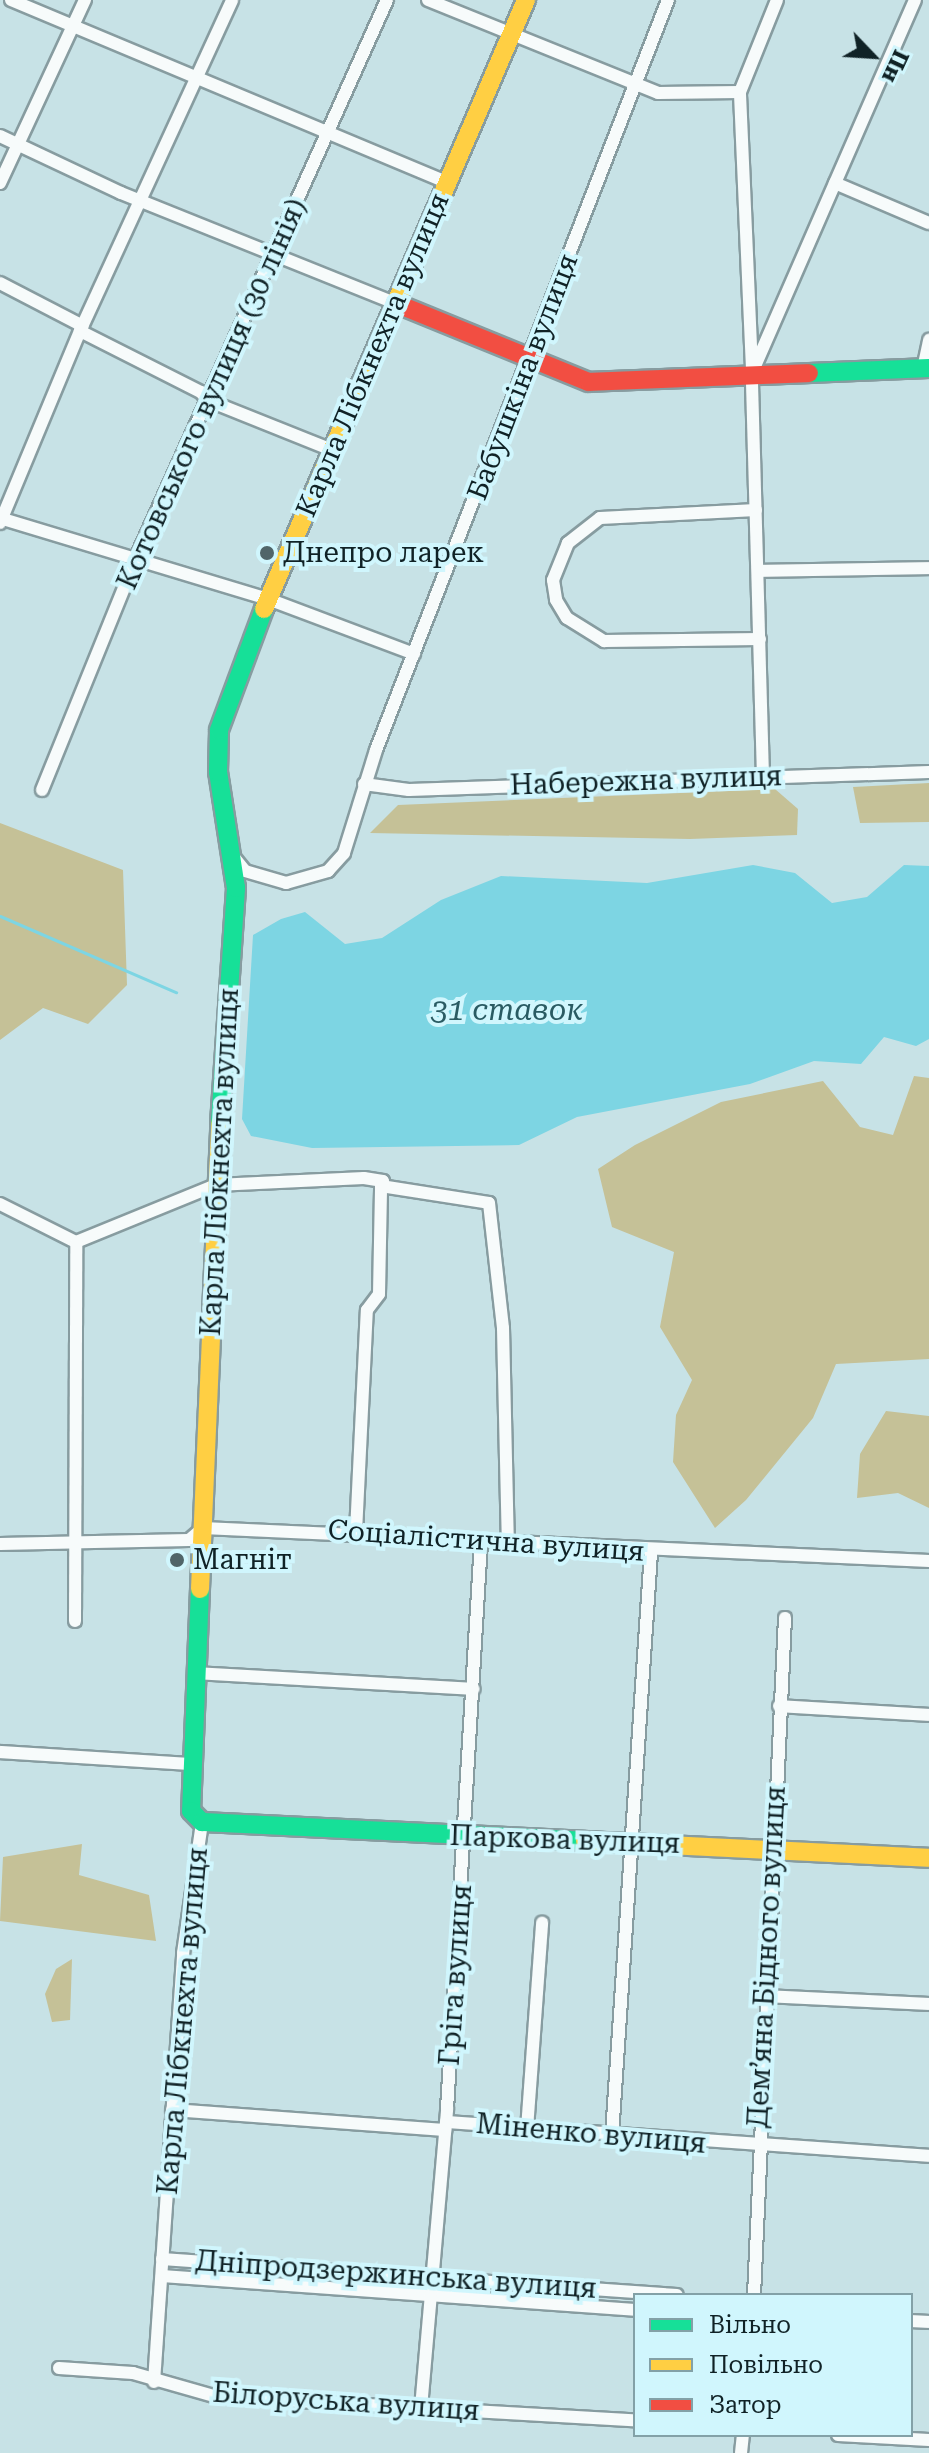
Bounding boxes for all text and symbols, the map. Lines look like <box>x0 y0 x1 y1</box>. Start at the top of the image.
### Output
north arrow <box>833 16 913 96</box>
text: Пн <box>877 46 913 87</box>
street label: Карла Лібкнехта вулиця <box>289 188 457 522</box>
street label: Котовського вулиця (30 лiнiя) <box>110 193 314 595</box>
street label: Бабушкіна вулиця <box>461 249 585 505</box>
place label: Днепро ларек <box>283 536 484 570</box>
marker: Днепро ларек <box>258 544 276 562</box>
street label: Набережна вулиця <box>509 759 783 803</box>
street label: Карла Лібкнехта вулиця <box>194 987 246 1337</box>
water label: 31 ставок <box>431 992 583 1028</box>
street label: Соціалістична вулиця <box>327 1513 645 1569</box>
place label: Магніт <box>193 1543 292 1577</box>
marker: Магніт <box>168 1551 186 1569</box>
street label: Дем’яна Бідного вулиця <box>741 1785 793 2129</box>
street label: Паркова вулиця <box>449 1819 681 1861</box>
street label: Карла Лібкнехта вулиця <box>151 1846 215 2196</box>
street label: Гріга вулиця <box>433 1883 479 2067</box>
street label: Міненко вулиця <box>475 2107 707 2161</box>
street label: Дніпродзержинська вулиця <box>194 2244 598 2306</box>
legend <box>633 2293 913 2437</box>
text: Вільно <box>709 2311 791 2339</box>
text: Повільно <box>709 2351 823 2379</box>
street label: Білоруська вулиця <box>211 2376 481 2428</box>
text: Затор <box>709 2391 782 2419</box>

